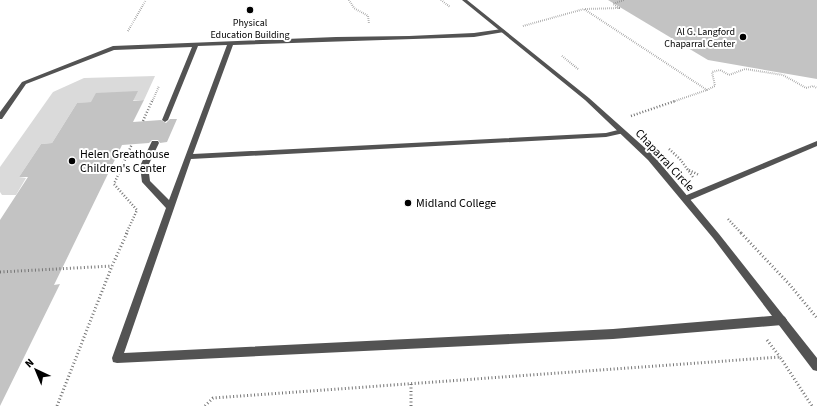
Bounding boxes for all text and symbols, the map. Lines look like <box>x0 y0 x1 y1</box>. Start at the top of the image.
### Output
marker: Physical Education Building <box>245 5 255 15</box>
place label: Physical Education Building <box>210 16 290 42</box>
place label: Al G. Langford Chaparral Center <box>664 25 736 51</box>
marker: Al G. Langford Chaparral Center <box>738 32 748 42</box>
street label: Chaparral Circle <box>631 125 698 195</box>
place label: Helen Greathouse Children's Center <box>80 146 170 177</box>
marker: Helen Greathouse Children's Center <box>67 156 77 166</box>
place label: Midland College <box>416 195 496 212</box>
marker: Midland College <box>403 198 413 208</box>
north arrow <box>16 350 56 390</box>
text: N <box>22 355 37 371</box>

